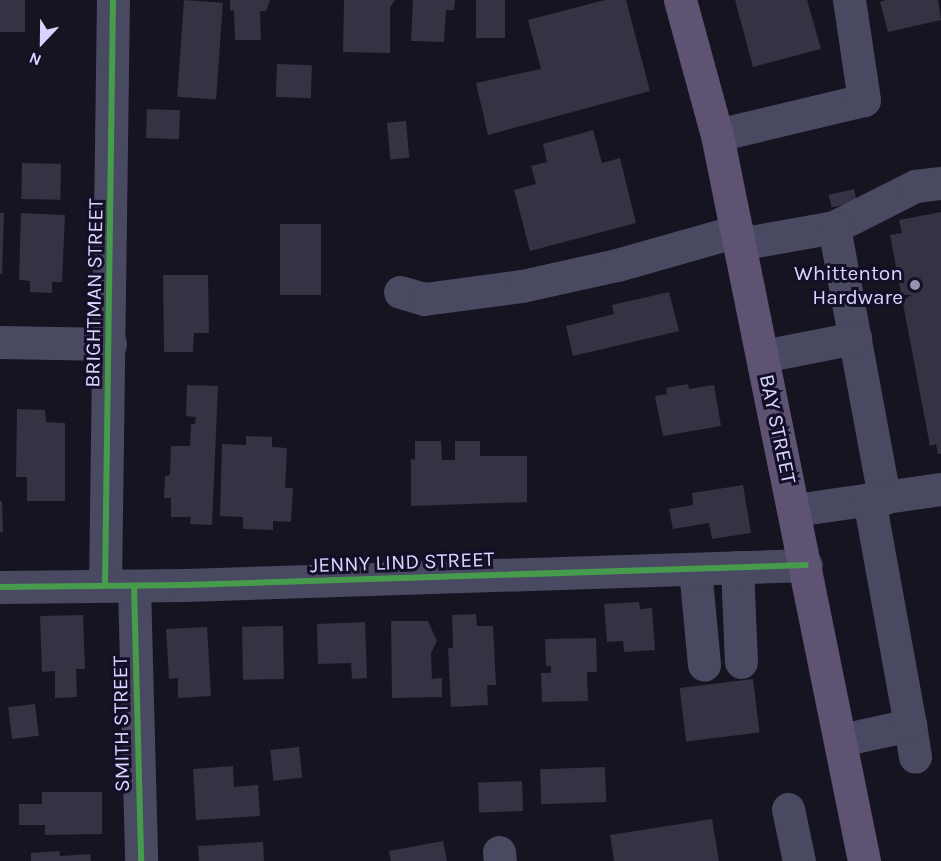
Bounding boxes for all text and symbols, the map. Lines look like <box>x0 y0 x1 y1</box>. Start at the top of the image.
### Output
north arrow <box>12 12 72 72</box>
text: N <box>26 48 44 70</box>
street label: BRIGHTMAN STREET <box>80 198 108 388</box>
place label: Whittenton Hardware <box>794 260 903 310</box>
marker: Whittenton Hardware <box>908 278 922 292</box>
street label: BAY STREET <box>754 372 802 486</box>
street label: JENNY LIND STREET <box>309 546 495 578</box>
street label: SMITH STREET <box>107 656 135 792</box>

